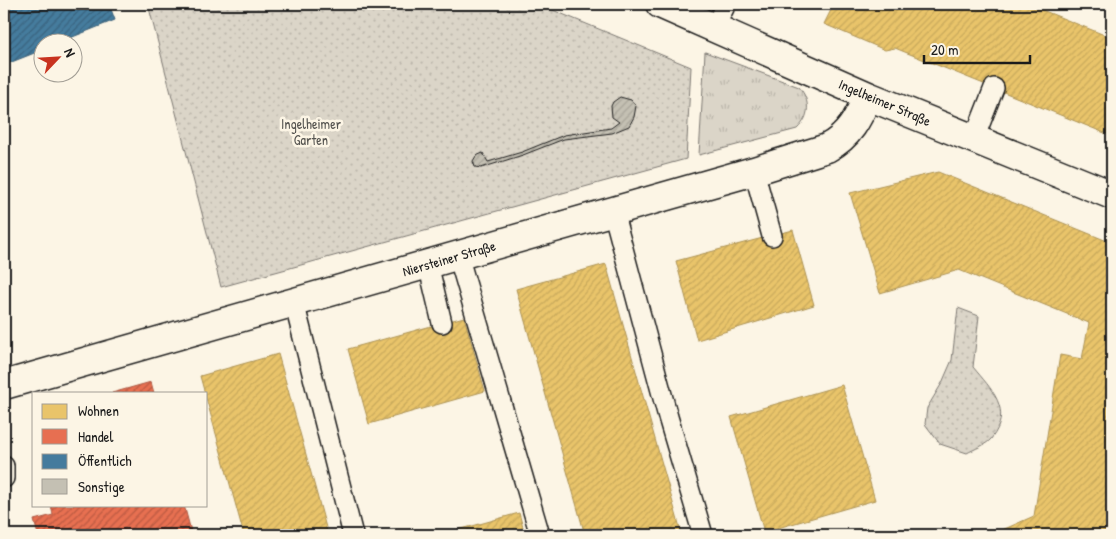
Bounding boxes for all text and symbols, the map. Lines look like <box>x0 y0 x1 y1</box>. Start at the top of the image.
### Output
north arrow <box>32 32 82 82</box>
scale bar <box>924 32 1030 64</box>
text: 20 m <box>931 39 958 60</box>
text: N <box>60 45 81 60</box>
street label: Ingelheimer Straße <box>836 74 934 131</box>
park label: Ingelheimer Garten <box>281 114 342 149</box>
street label: Niersteiner Straße <box>400 236 498 281</box>
legend <box>32 392 208 506</box>
text: Wohnen <box>78 400 119 421</box>
text: Handel <box>78 426 114 447</box>
text: Öffentlich <box>78 450 132 471</box>
text: Sonstige <box>78 476 125 497</box>

